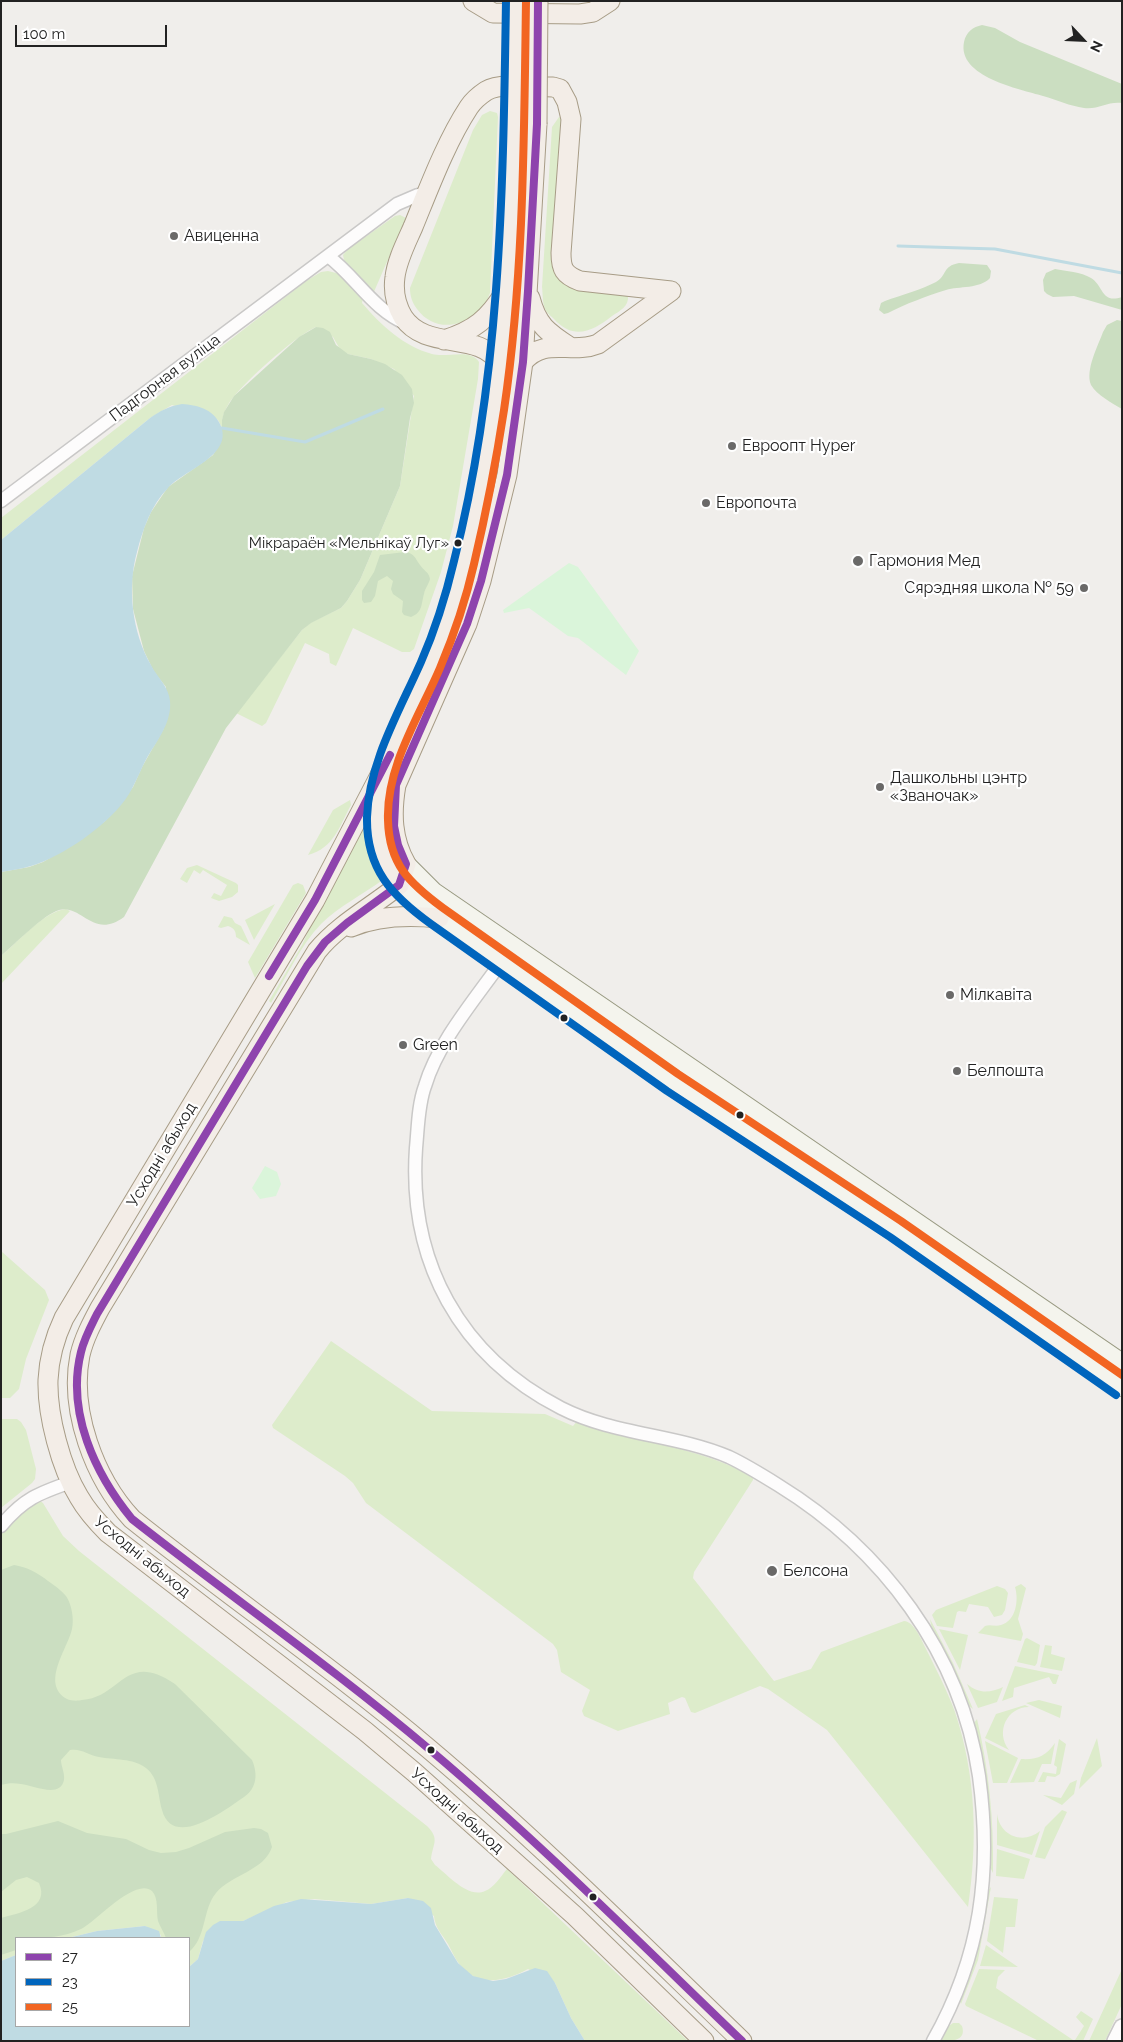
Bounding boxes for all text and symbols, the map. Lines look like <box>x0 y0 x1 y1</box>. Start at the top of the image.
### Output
scale bar <box>18 15 170 47</box>
north arrow <box>1058 15 1108 65</box>
text: 100 m <box>23 25 65 43</box>
text: N <box>1087 38 1106 55</box>
place label: Авиценна <box>184 226 259 246</box>
marker: Авиценна <box>168 230 180 242</box>
street label: Падгорная вуліца <box>106 330 224 426</box>
place label: Евроопт Hyper <box>742 436 855 456</box>
marker: Евроопт Hyper <box>726 440 738 452</box>
place label: Европочта <box>716 493 797 513</box>
marker: Европочта <box>700 497 712 509</box>
place label: Мікрараён «Мельнікаў Луг» <box>249 534 449 552</box>
marker: Мікрараён «Мельнікаў Луг» <box>453 538 463 548</box>
place label: Гармония Мед <box>869 551 980 571</box>
marker: Гармония Мед <box>851 554 865 568</box>
place label: Сярэдняя школа № 59 <box>904 578 1074 598</box>
marker: Сярэдняя школа № 59 <box>1078 582 1090 594</box>
place label: Дашкольны цэнтр «Званочак» <box>890 768 1027 806</box>
marker: Дашкольны цэнтр «Званочак» <box>874 781 886 793</box>
place label: Мілкавіта <box>960 985 1032 1005</box>
marker: Мілкавіта <box>944 989 956 1001</box>
unlabelled marker <box>559 1013 569 1023</box>
place label: Green <box>413 1035 458 1055</box>
marker: Green <box>397 1039 409 1051</box>
place label: Белпошта <box>967 1061 1044 1081</box>
marker: Белпошта <box>951 1065 963 1077</box>
street label: Усходні абыход <box>123 1099 201 1211</box>
unlabelled marker <box>735 1110 745 1120</box>
street label: Усходні абыход <box>90 1512 194 1602</box>
place label: Белсона <box>783 1561 848 1581</box>
marker: Белсона <box>765 1564 779 1578</box>
unlabelled marker <box>426 1745 436 1755</box>
street label: Усходні абыход <box>407 1764 507 1858</box>
unlabelled marker <box>588 1892 598 1902</box>
legend <box>15 1937 190 2027</box>
text: 27 <box>62 1948 78 1966</box>
text: 23 <box>62 1973 78 1991</box>
text: 25 <box>62 1998 78 2016</box>

